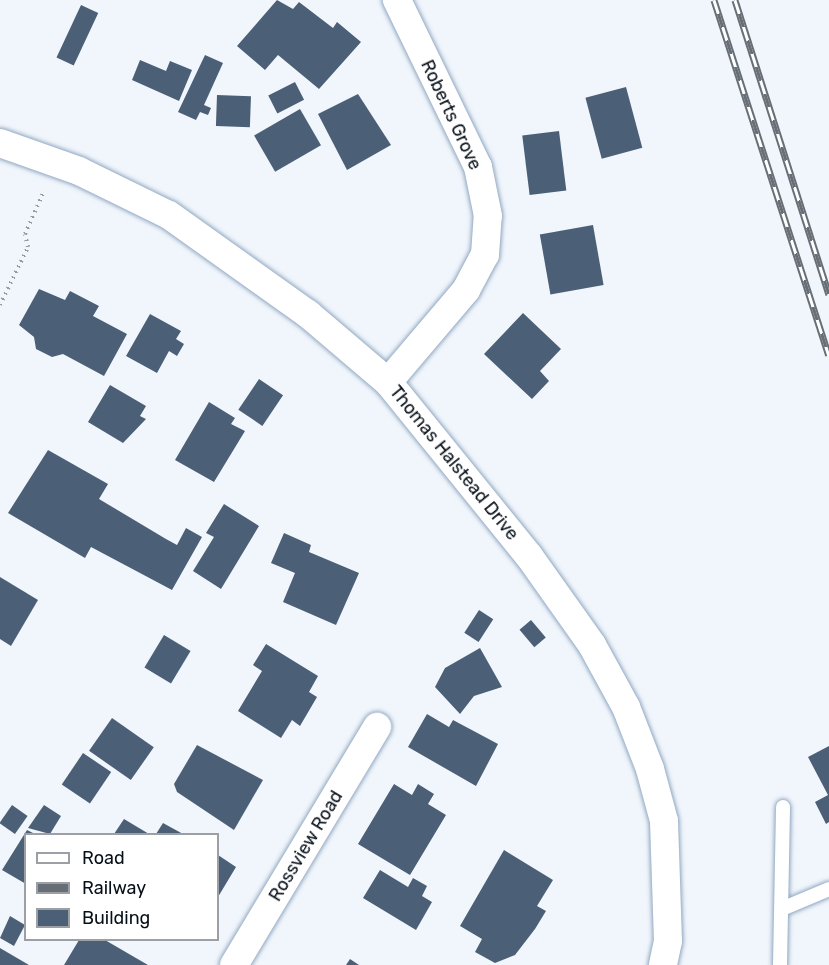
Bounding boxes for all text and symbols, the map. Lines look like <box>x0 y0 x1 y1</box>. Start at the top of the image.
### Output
street label: Roberts Grove <box>416 57 486 173</box>
street label: Thomas Halstead Drive <box>385 381 523 545</box>
street label: Rossview Road <box>264 787 348 905</box>
legend <box>24 833 219 941</box>
text: Road <box>82 847 125 869</box>
text: Railway <box>82 877 146 899</box>
text: Building <box>82 907 150 929</box>

